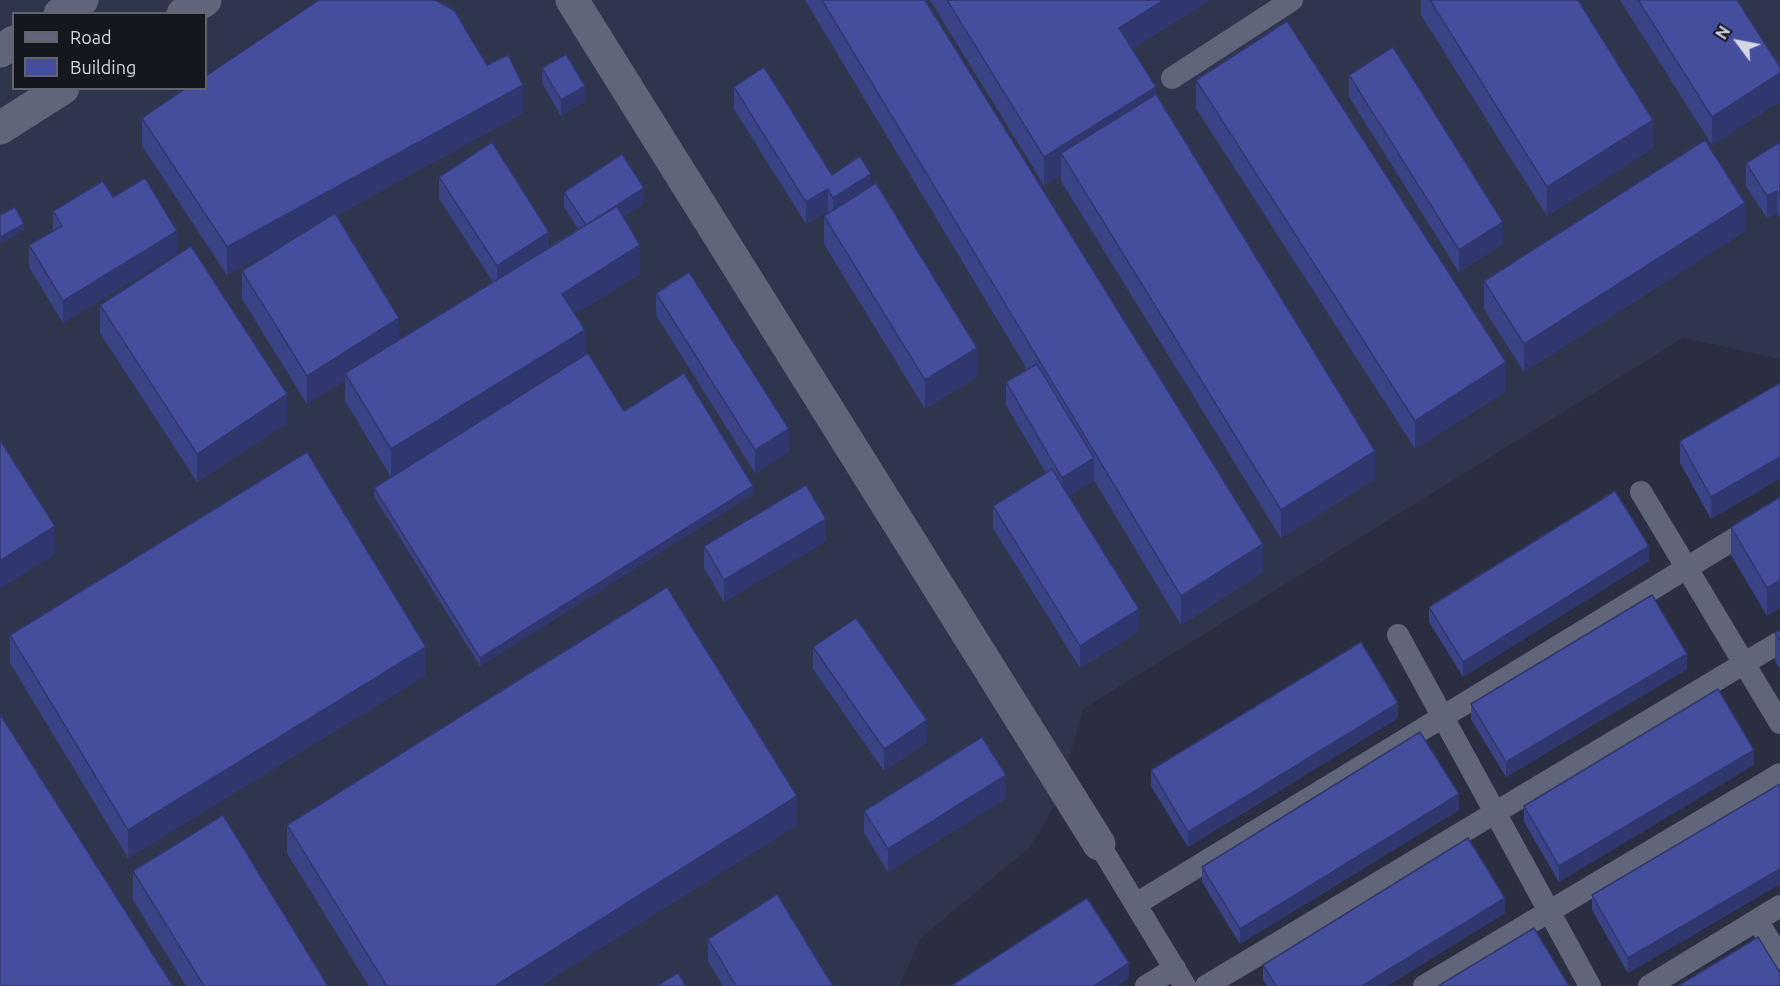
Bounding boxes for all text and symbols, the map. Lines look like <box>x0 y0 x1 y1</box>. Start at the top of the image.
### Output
legend <box>12 12 207 90</box>
north arrow <box>1708 12 1768 72</box>
text: N <box>1712 23 1734 42</box>
text: Road <box>70 27 112 47</box>
text: Building <box>70 57 136 77</box>

